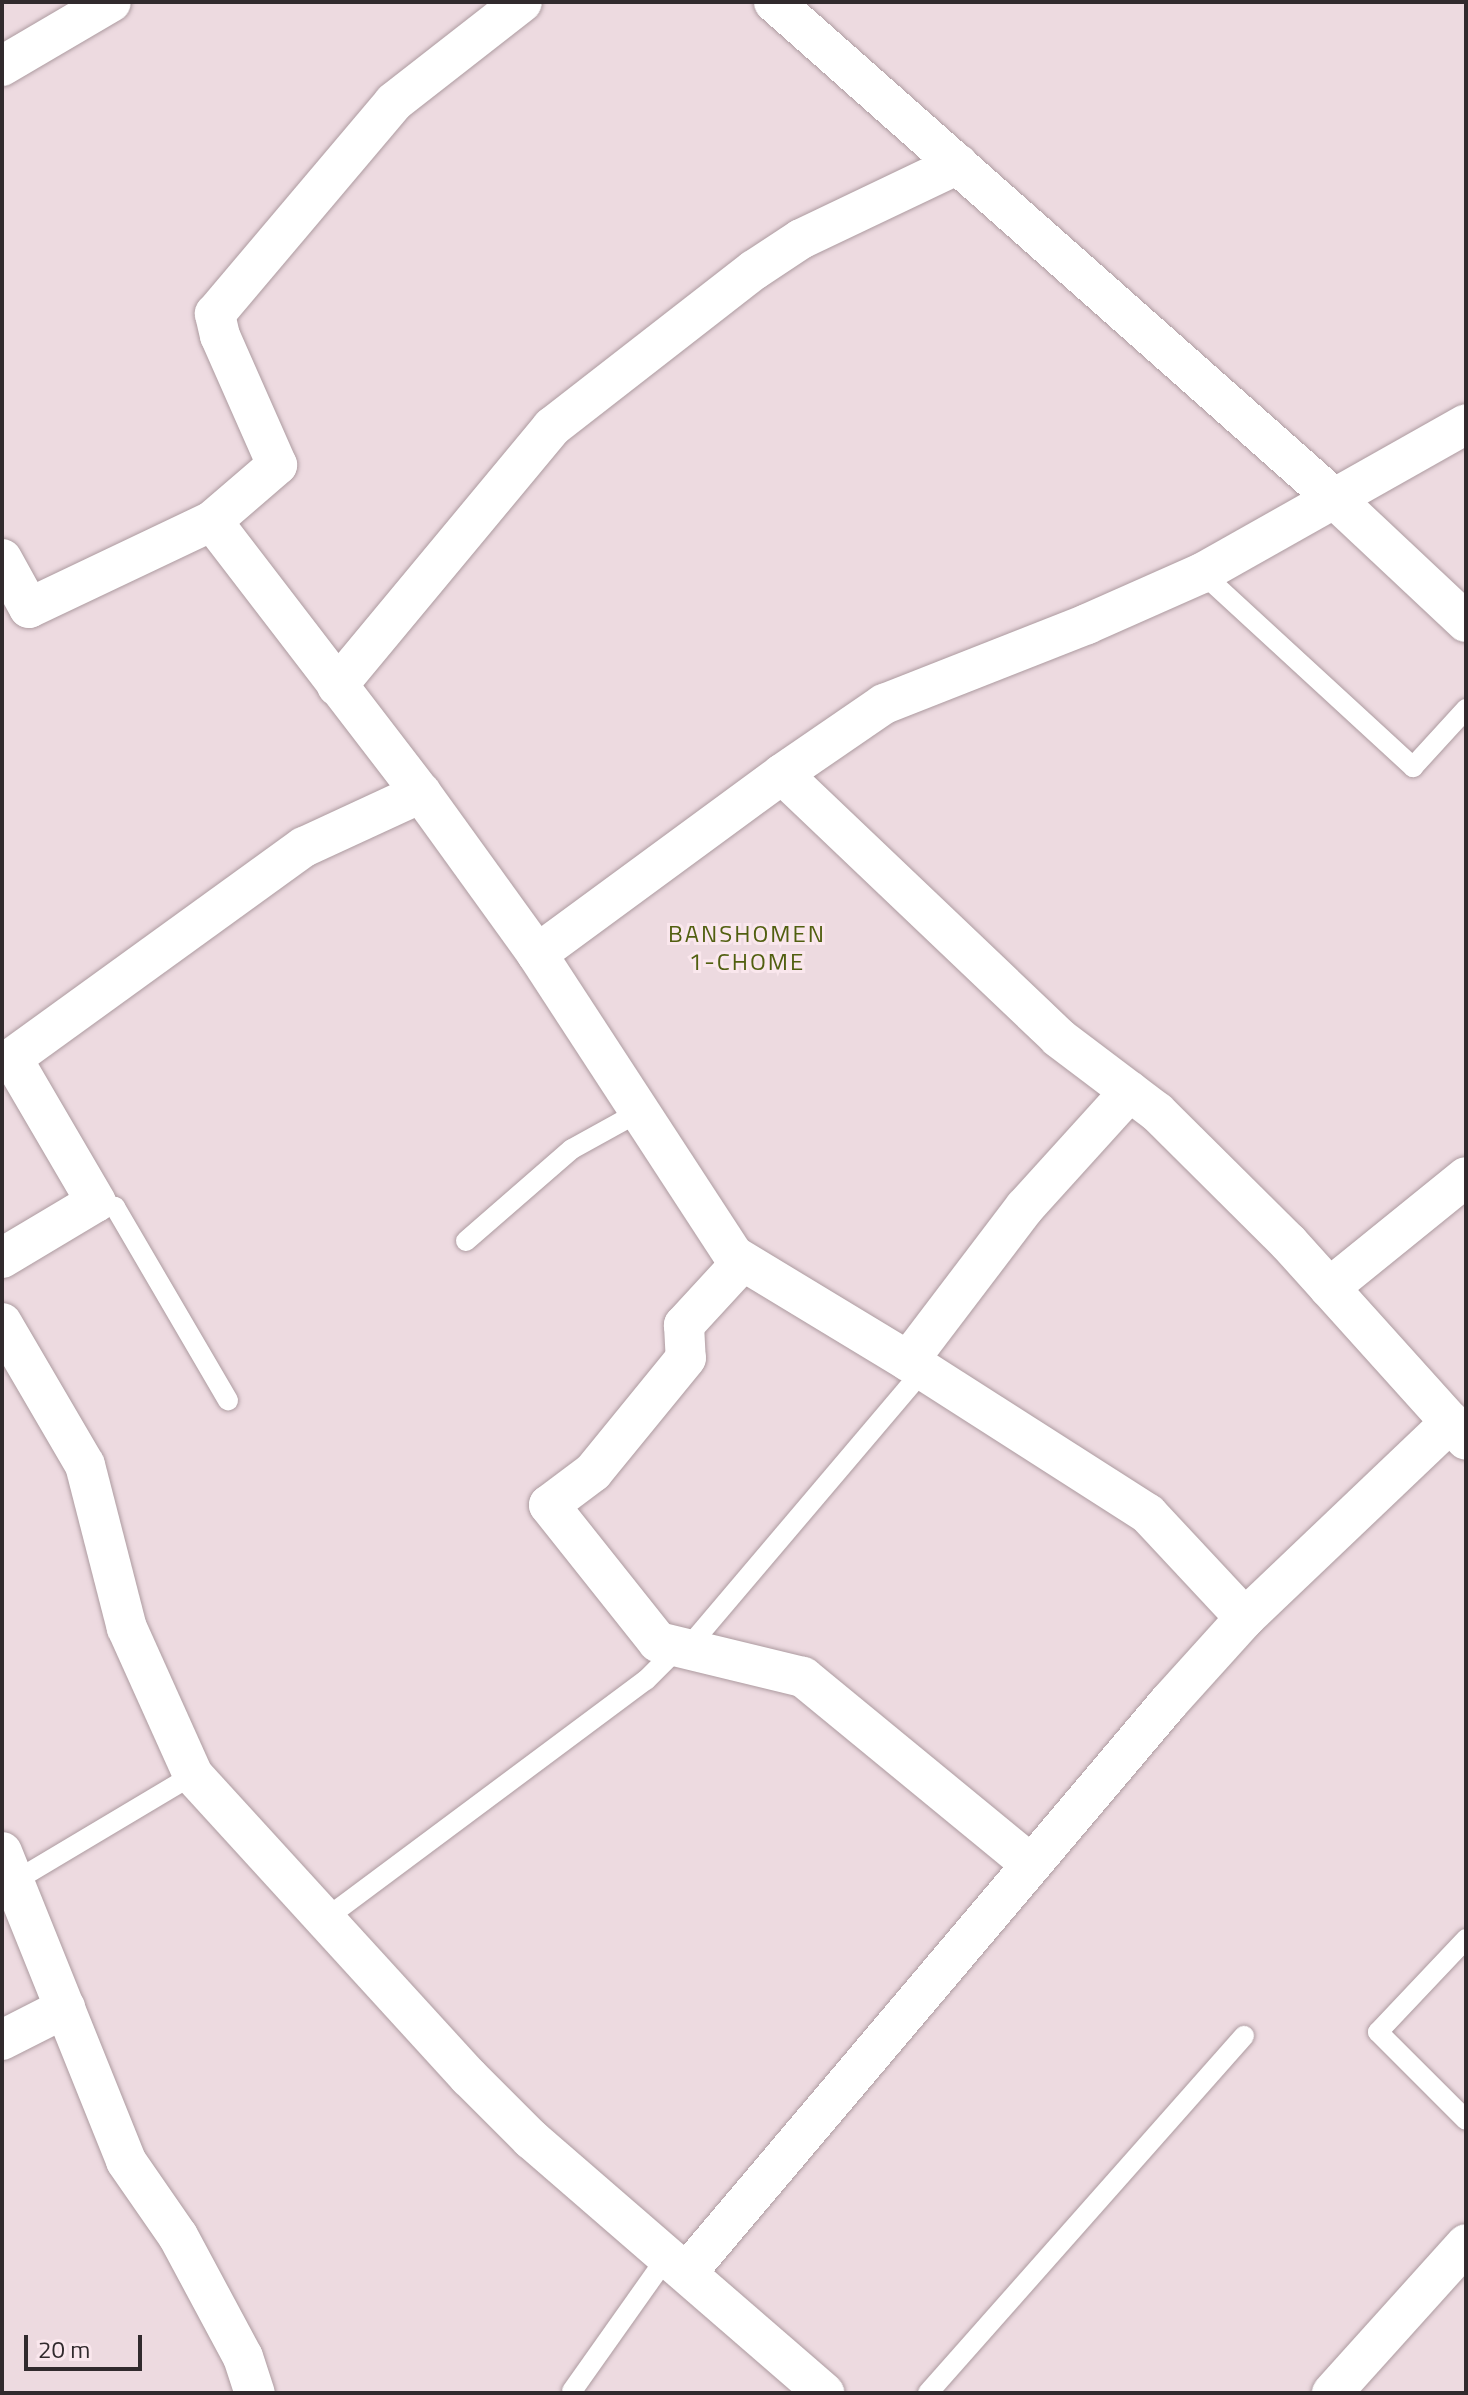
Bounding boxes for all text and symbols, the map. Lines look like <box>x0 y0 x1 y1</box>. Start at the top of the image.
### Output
district label: BANSHOMEN 1-CHOME <box>668 920 826 976</box>
scale bar <box>28 2319 146 2369</box>
text: 20 m <box>38 2331 90 2367</box>

